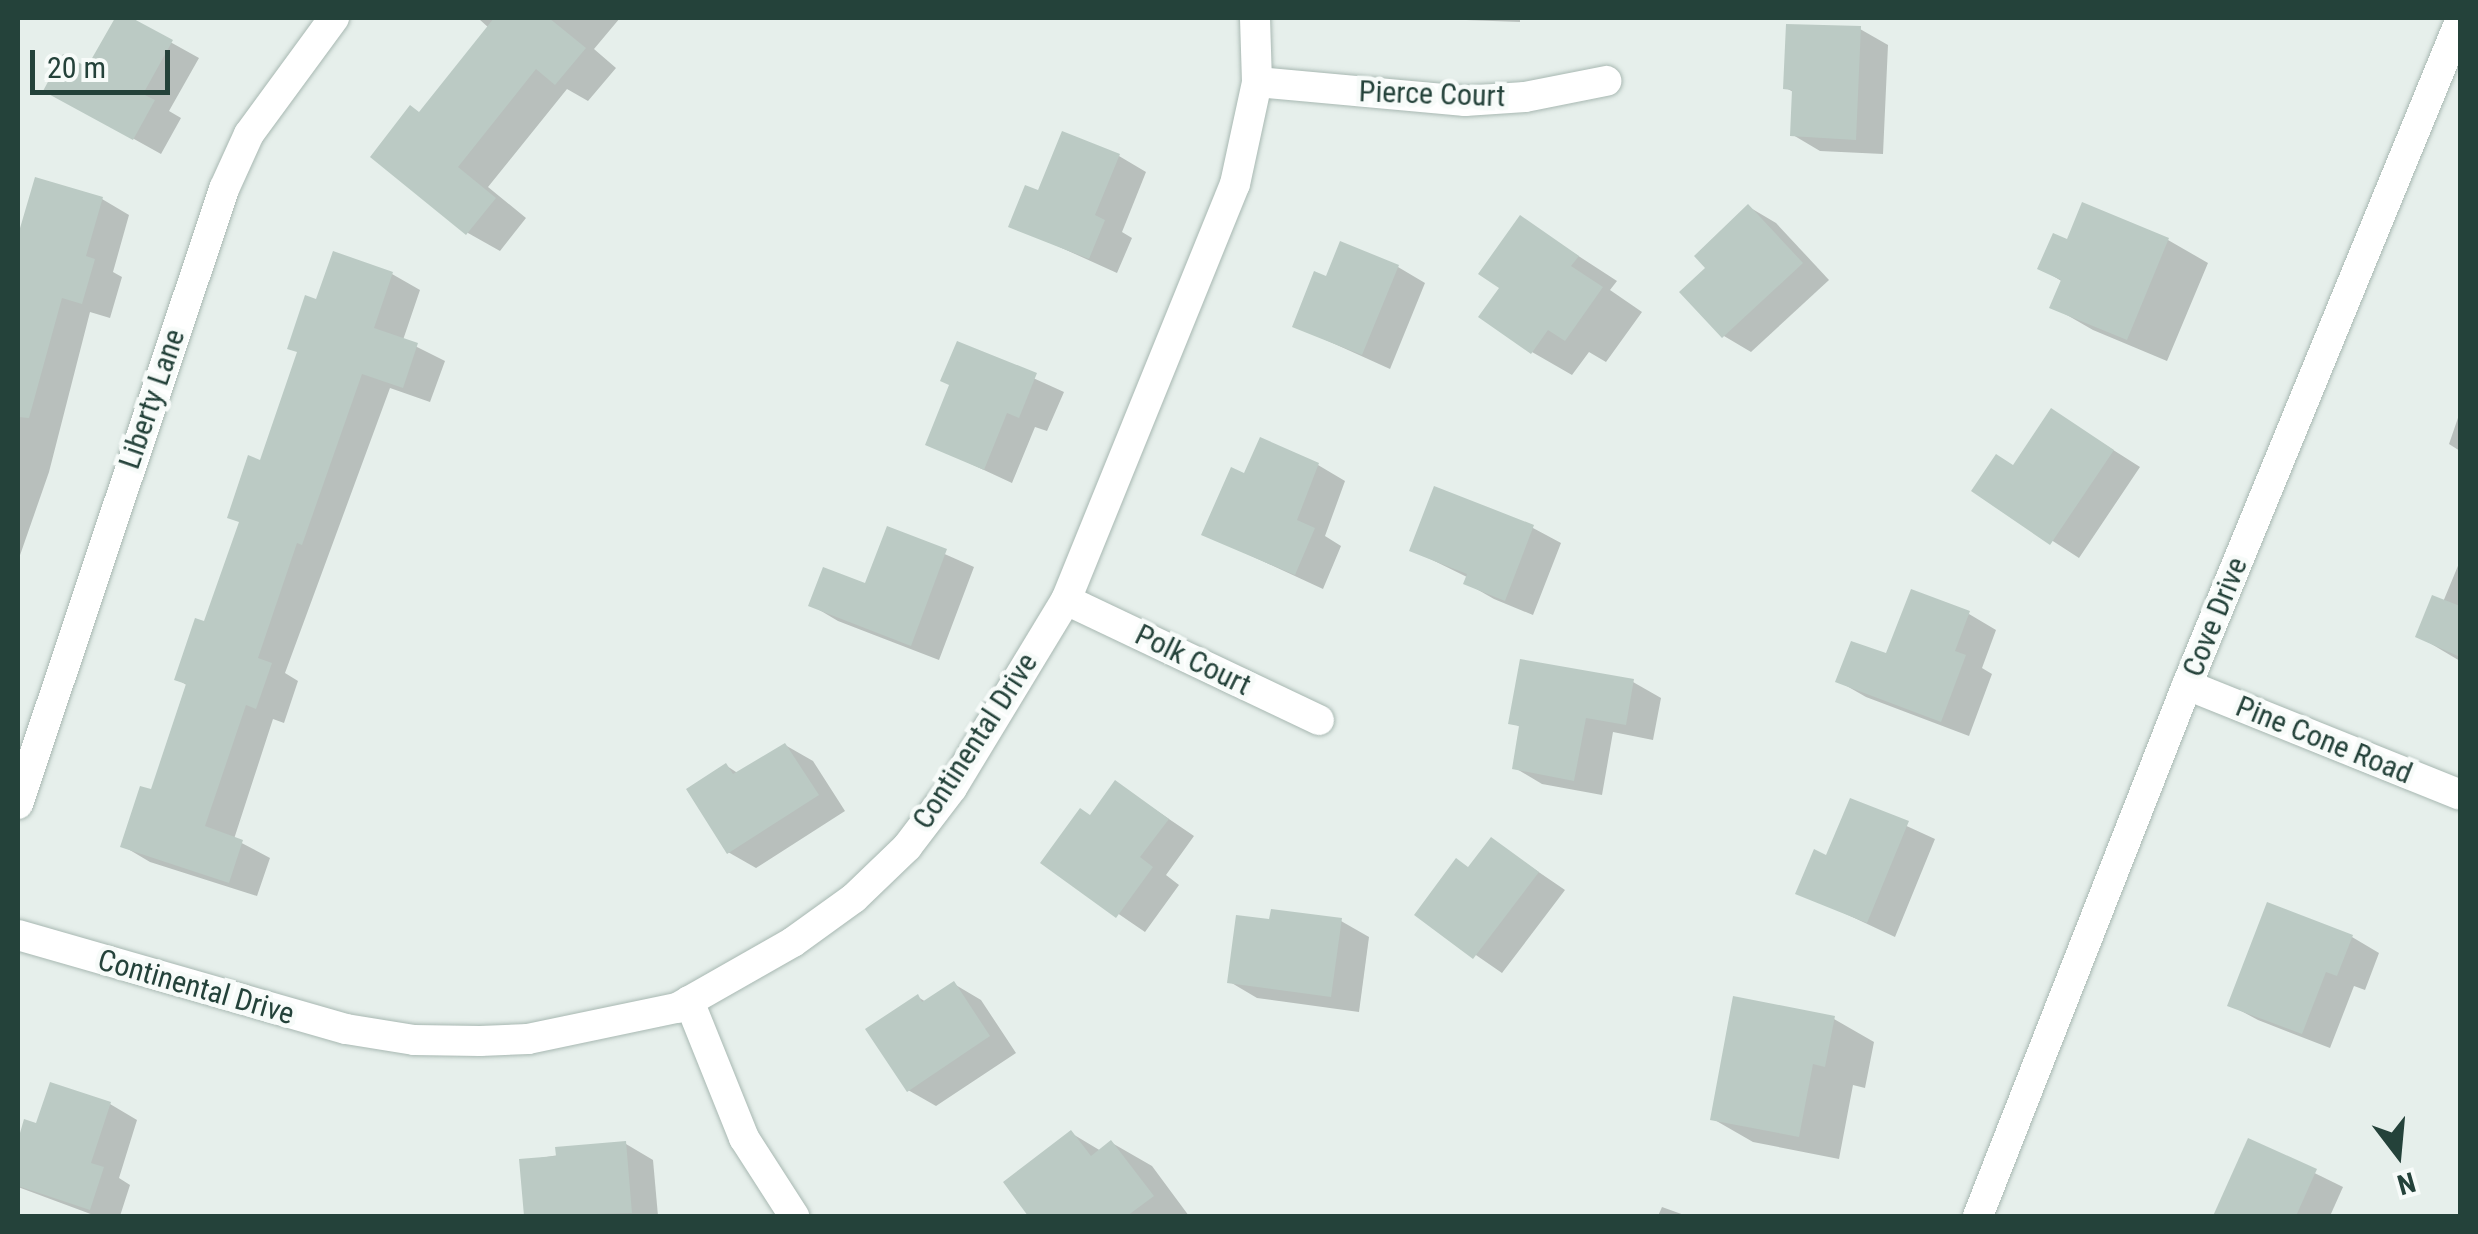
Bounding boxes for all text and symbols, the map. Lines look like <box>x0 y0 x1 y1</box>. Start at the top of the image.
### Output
scale bar <box>35 30 175 92</box>
text: 20 m <box>47 50 106 85</box>
street label: Pierce Court <box>1358 73 1506 115</box>
street label: Liberty Lane <box>111 324 193 474</box>
street label: Cove Drive <box>2175 552 2255 682</box>
street label: Polk Court <box>1129 617 1257 703</box>
street label: Continental Drive <box>905 646 1045 836</box>
street label: Pine Cone Road <box>2231 688 2417 792</box>
street label: Continental Drive <box>94 942 298 1032</box>
north arrow <box>2348 1104 2448 1204</box>
text: N <box>2394 1165 2419 1202</box>

